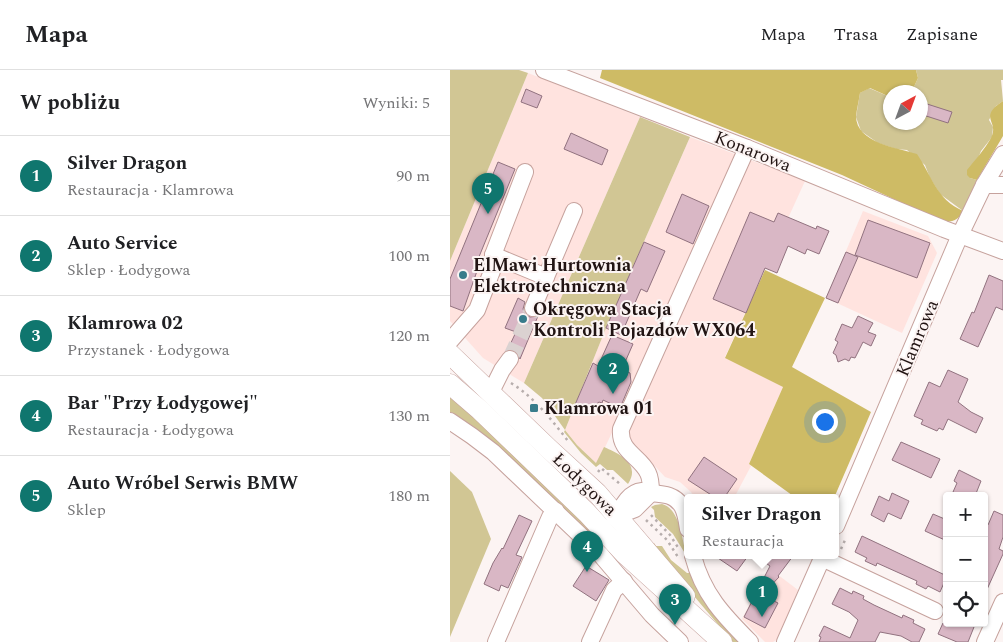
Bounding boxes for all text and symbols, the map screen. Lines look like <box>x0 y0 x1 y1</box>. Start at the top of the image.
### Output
text: Mapa <box>25 17 88 53</box>
text: Mapa <box>760 21 806 48</box>
text: Trasa <box>834 21 878 48</box>
text: Zapisane <box>906 21 978 48</box>
north arrow <box>883 85 928 130</box>
text: W pobliżu <box>20 87 120 119</box>
text: Wyniki: 5 <box>363 91 430 115</box>
street label: Konarowa <box>710 124 795 179</box>
text: Silver Dragon <box>67 149 187 178</box>
text: 1 <box>32 164 40 188</box>
text: 90 m <box>396 164 430 188</box>
pin: 5 <box>472 173 504 214</box>
text: Restauracja · Klamrowa <box>67 178 234 202</box>
text: Auto Service <box>67 229 177 258</box>
text: 2 <box>32 244 40 268</box>
text: 100 m <box>388 244 430 268</box>
place label: ElMawi Hurtownia Elektrotechniczna <box>473 252 632 300</box>
text: Sklep · Łodygowa <box>67 258 190 282</box>
marker: ElMawi Hurtownia Elektrotechniczna <box>457 269 469 281</box>
street label: Klamrowa <box>889 295 946 381</box>
place label: Okręgowa Stacja Kontroli Pojazdów WX064 <box>533 296 755 344</box>
text: Klamrowa 02 <box>67 309 183 338</box>
marker: Okręgowa Stacja Kontroli Pojazdów WX064 <box>517 313 529 325</box>
text: 3 <box>32 324 40 348</box>
text: 120 m <box>388 324 430 348</box>
text: Przystanek · Łodygowa <box>67 338 230 362</box>
pin: 2 <box>597 353 629 394</box>
text: Bar "Przy Łodygowej" <box>67 389 258 418</box>
place label: Klamrowa 01 <box>544 395 654 422</box>
marker: Klamrowa 01 <box>528 402 540 414</box>
text: 4 <box>32 404 40 428</box>
text: 130 m <box>388 404 430 428</box>
your location <box>812 409 838 435</box>
text: Restauracja · Łodygowa <box>67 418 234 442</box>
street label: Łodygowa <box>546 446 624 523</box>
text: Auto Wróbel Serwis BMW <box>67 469 298 498</box>
text: 5 <box>32 484 40 508</box>
text: 180 m <box>388 484 430 508</box>
map controls <box>943 492 988 627</box>
button: + <box>943 492 988 537</box>
popup <box>684 494 839 559</box>
text: Sklep <box>67 498 106 522</box>
text: Silver Dragon <box>701 500 822 529</box>
text: Restauracja <box>701 529 784 553</box>
pin: 4 <box>571 531 603 572</box>
button: − <box>943 537 988 582</box>
pin: 1 <box>746 576 778 617</box>
button: locate <box>943 582 988 627</box>
pin: 3 <box>659 584 691 625</box>

